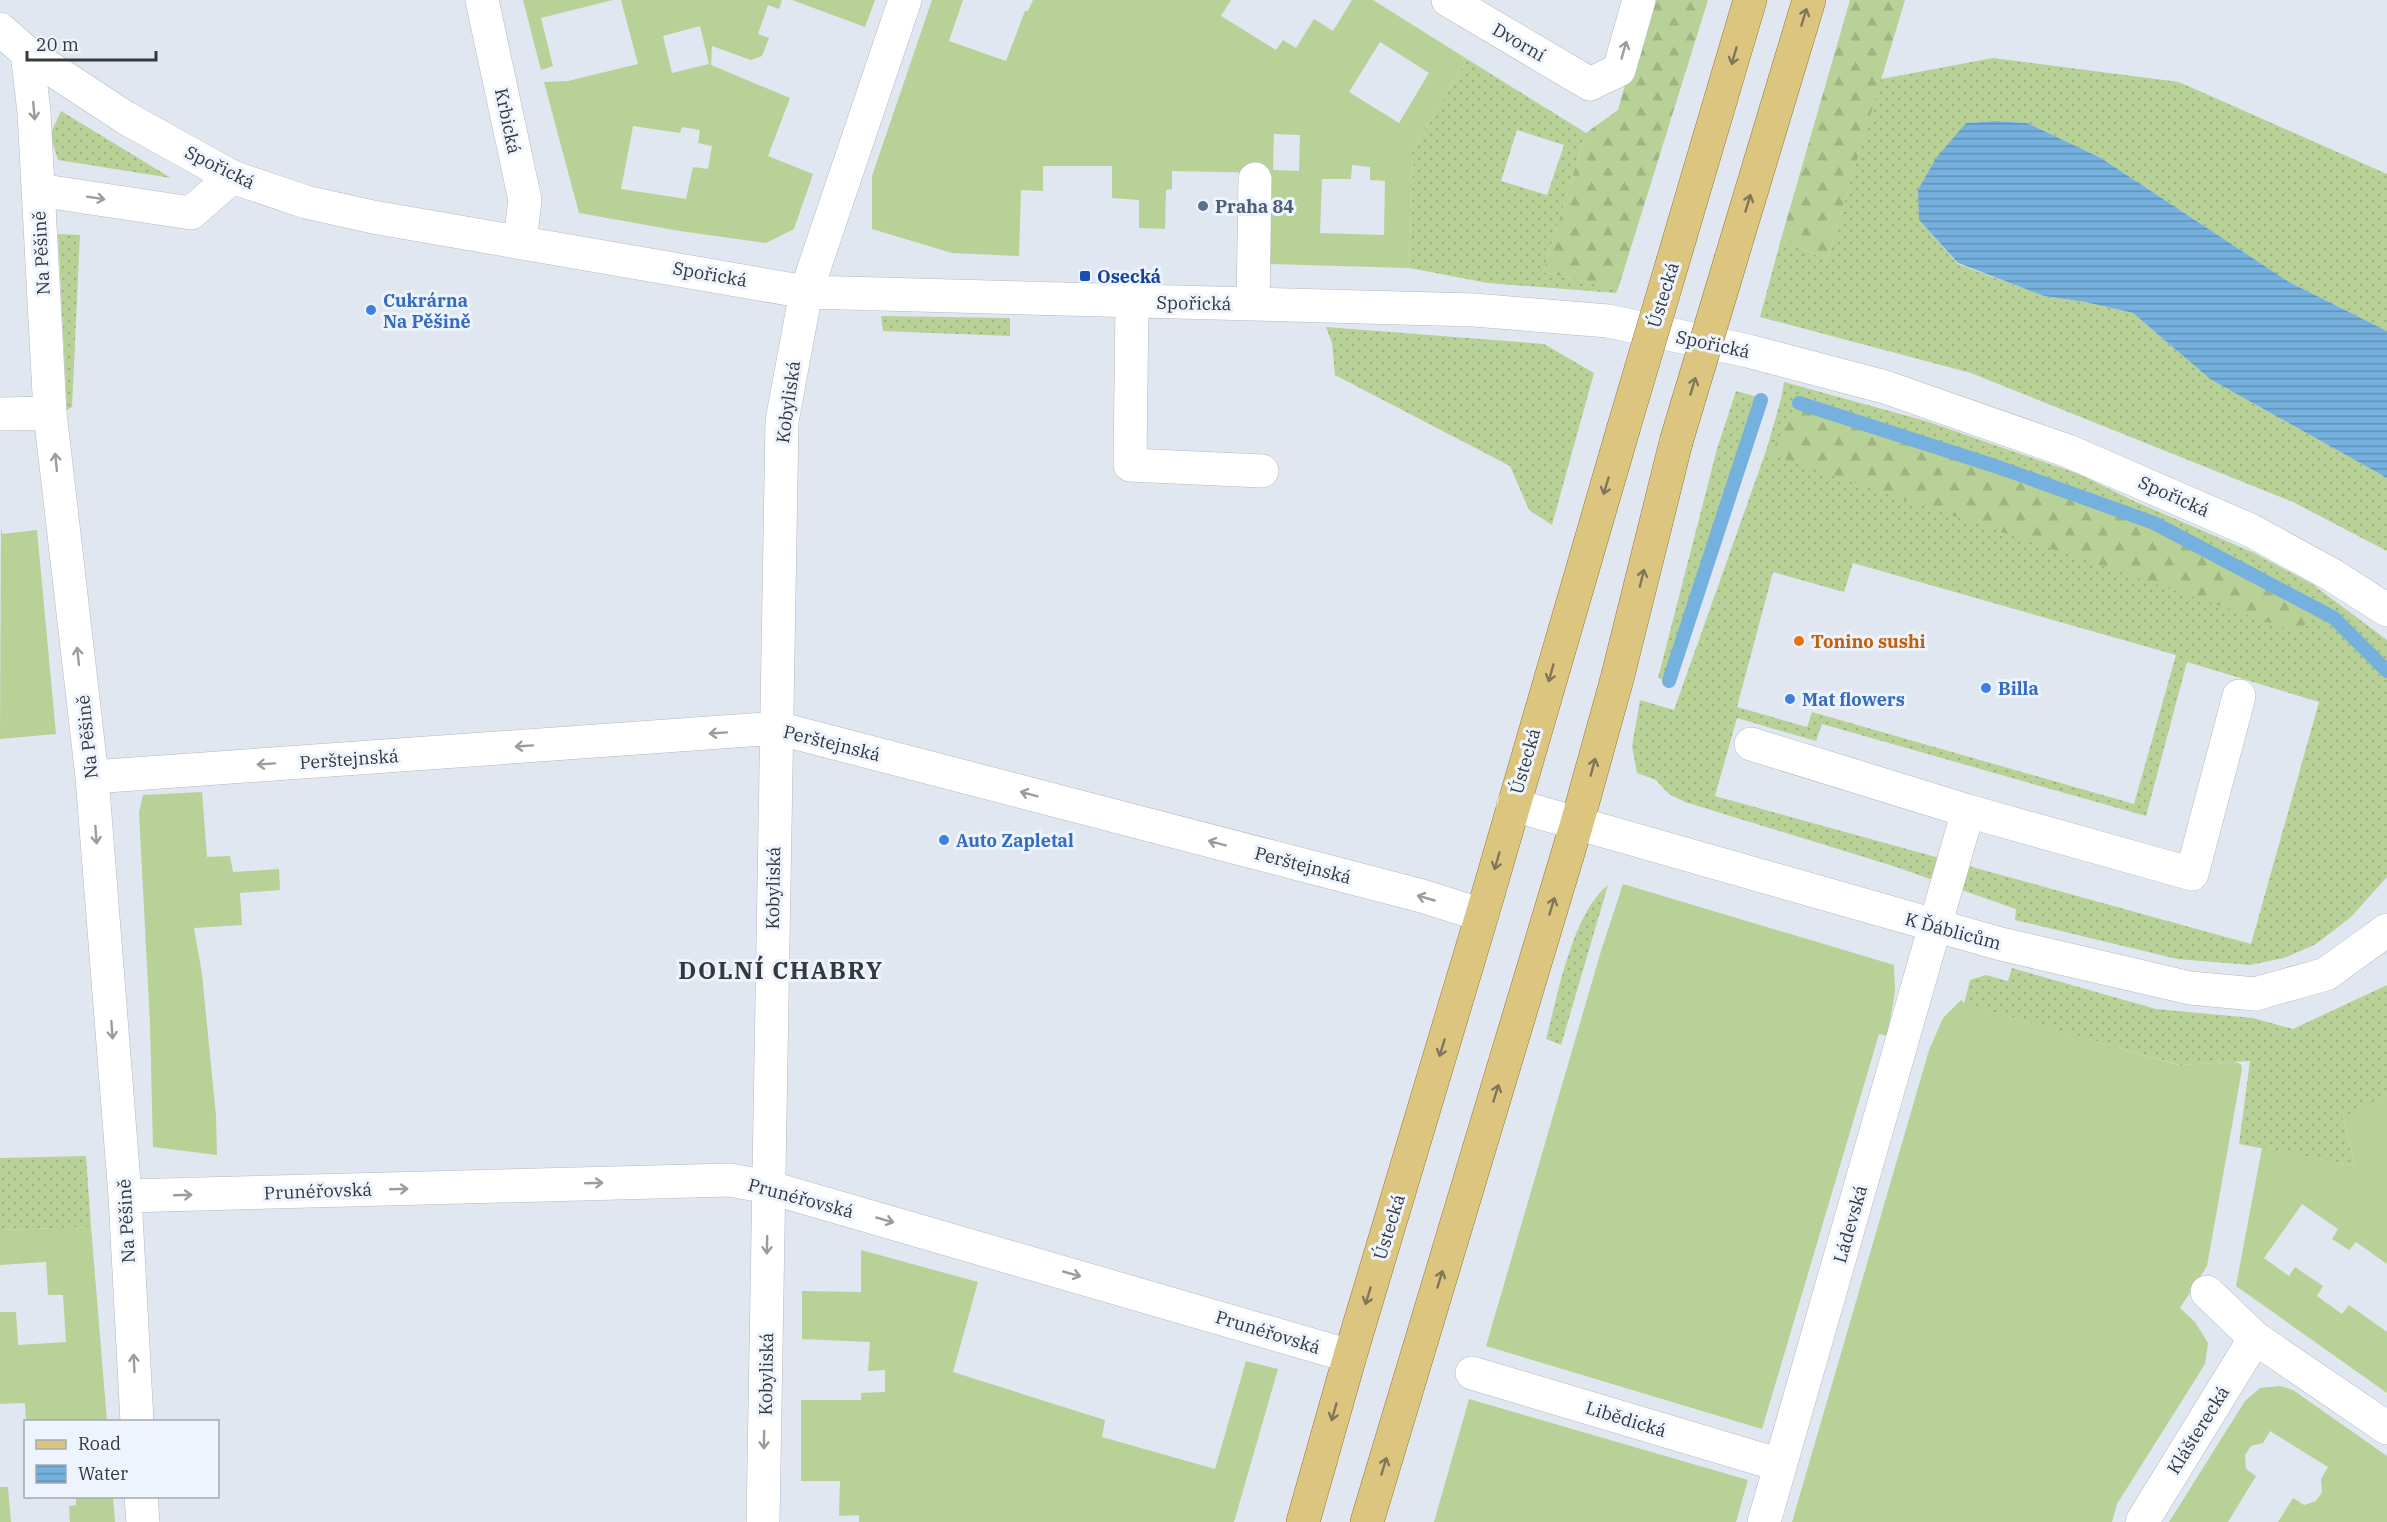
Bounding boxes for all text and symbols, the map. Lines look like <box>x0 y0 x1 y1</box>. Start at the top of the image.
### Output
one-way arrow <box>1799 7 1810 26</box>
street label: Dvorní <box>1488 18 1550 66</box>
scale bar <box>27 24 156 62</box>
text: 20 m <box>36 33 79 56</box>
one-way arrow <box>1619 41 1631 60</box>
one-way arrow <box>1727 46 1739 65</box>
street label: Krbická <box>490 86 526 156</box>
one-way arrow <box>28 100 39 120</box>
street label: Spořická <box>181 140 259 194</box>
one-way arrow <box>85 193 105 204</box>
one-way arrow <box>1743 194 1754 213</box>
place label: Praha 84 <box>1215 195 1294 218</box>
marker: Praha 84 <box>1196 199 1210 213</box>
street label: Na Pěšině <box>27 210 55 296</box>
street label: Spořická <box>671 256 749 292</box>
street label: Ústecká <box>1642 259 1684 331</box>
place label: Osecká <box>1097 265 1161 288</box>
marker: Osecká <box>1078 269 1092 283</box>
place label: Cukrárna Na Pěšině <box>383 289 471 333</box>
street label: Spořická <box>1156 291 1232 315</box>
marker: Cukrárna Na Pěšině <box>364 303 378 317</box>
street label: Spořická <box>1674 325 1752 363</box>
street label: Kobyliská <box>771 359 805 445</box>
one-way arrow <box>1688 377 1699 396</box>
one-way arrow <box>50 453 61 473</box>
street label: Spořická <box>2135 470 2213 522</box>
one-way arrow <box>1600 476 1611 495</box>
one-way arrow <box>1637 569 1649 588</box>
place label: Tonino sushi <box>1811 630 1926 653</box>
marker: Tonino sushi <box>1792 634 1806 648</box>
one-way arrow <box>72 647 83 667</box>
one-way arrow <box>1545 663 1556 682</box>
place label: Billa <box>1998 677 2039 700</box>
marker: Billa <box>1979 681 1993 695</box>
place label: Mat flowers <box>1802 688 1905 711</box>
marker: Mat flowers <box>1783 692 1797 706</box>
street label: Na Pěšině <box>71 694 103 780</box>
street label: Perštejnská <box>781 720 883 766</box>
street label: Ústecká <box>1505 725 1545 797</box>
one-way arrow <box>709 727 729 738</box>
one-way arrow <box>514 741 534 752</box>
street label: Perštejnská <box>299 744 399 774</box>
one-way arrow <box>1588 757 1599 776</box>
one-way arrow <box>257 759 277 770</box>
one-way arrow <box>1019 787 1038 799</box>
one-way arrow <box>91 825 102 845</box>
place label: Auto Zapletal <box>956 829 1074 852</box>
marker: Auto Zapletal <box>937 833 951 847</box>
one-way arrow <box>1208 837 1227 848</box>
street label: Perštejnská <box>1252 841 1354 889</box>
street label: Kobyliská <box>761 846 785 930</box>
one-way arrow <box>1491 851 1502 870</box>
one-way arrow <box>1417 891 1436 903</box>
one-way arrow <box>1547 897 1558 916</box>
street label: K Ďáblicům <box>1902 907 2004 955</box>
district label: DOLNÍ CHABRY <box>678 954 884 986</box>
one-way arrow <box>106 1019 117 1039</box>
one-way arrow <box>1436 1038 1447 1057</box>
one-way arrow <box>1491 1083 1502 1102</box>
street label: Prunéřovská <box>746 1173 856 1223</box>
street label: Na Pěšině <box>112 1178 140 1264</box>
street label: Prunéřovská <box>263 1178 373 1204</box>
one-way arrow <box>584 1178 604 1189</box>
street label: Ládevská <box>1828 1182 1872 1266</box>
one-way arrow <box>389 1183 409 1194</box>
one-way arrow <box>173 1189 193 1200</box>
street label: Ústecká <box>1368 1191 1410 1263</box>
one-way arrow <box>875 1215 894 1226</box>
one-way arrow <box>762 1235 773 1255</box>
one-way arrow <box>1062 1269 1081 1281</box>
one-way arrow <box>1435 1270 1446 1289</box>
one-way arrow <box>1362 1286 1373 1305</box>
street label: Prunéřovská <box>1213 1305 1323 1359</box>
street label: Kobyliská <box>754 1332 778 1416</box>
one-way arrow <box>128 1354 139 1374</box>
street label: Klášterecká <box>2162 1381 2234 1478</box>
street label: Libědická <box>1583 1396 1669 1442</box>
one-way arrow <box>1328 1403 1339 1422</box>
legend <box>24 1420 219 1498</box>
one-way arrow <box>759 1430 770 1450</box>
text: Road <box>78 1432 121 1455</box>
one-way arrow <box>1379 1457 1390 1476</box>
text: Water <box>78 1462 128 1485</box>

